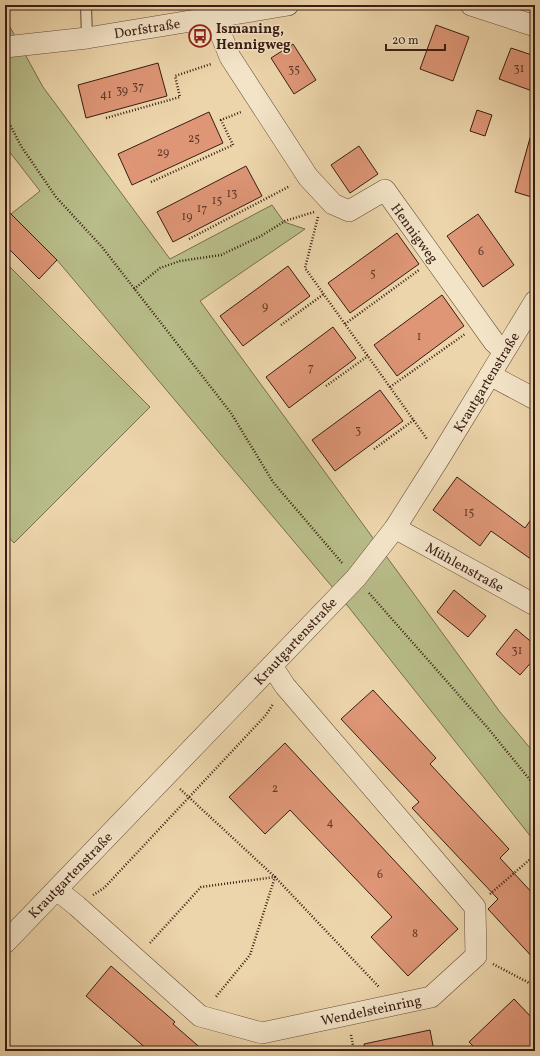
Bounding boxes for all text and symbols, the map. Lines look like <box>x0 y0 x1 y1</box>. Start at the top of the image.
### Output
street label: Dorfstraße <box>113 15 182 44</box>
place label: Ismaning, Hennigweg <box>216 20 291 55</box>
bus stop icon: Ismaning, Hennigweg <box>187 23 213 49</box>
scale bar <box>386 26 445 52</box>
text: 20 m <box>392 33 419 49</box>
house number: 31 <box>514 61 524 77</box>
house number: 35 <box>288 62 300 78</box>
house number: 37 <box>132 79 144 95</box>
house number: 39 <box>116 83 128 99</box>
house number: 41 <box>100 87 112 103</box>
house number: 25 <box>188 131 200 147</box>
house number: 29 <box>157 145 169 161</box>
house number: 13 <box>227 186 237 202</box>
house number: 15 <box>212 193 222 209</box>
street label: Hennigweg <box>386 200 442 268</box>
house number: 17 <box>197 201 207 217</box>
house number: 19 <box>182 209 192 225</box>
house number: 6 <box>478 244 484 260</box>
house number: 5 <box>370 266 376 282</box>
house number: 9 <box>262 299 268 315</box>
house number: 1 <box>417 329 421 345</box>
street label: Krautgartenstraße <box>450 329 525 436</box>
house number: 7 <box>308 360 314 376</box>
house number: 3 <box>355 423 361 439</box>
house number: 15 <box>464 505 474 521</box>
street label: Mühlenstraße <box>422 539 507 598</box>
street label: Krautgartenstraße <box>250 594 342 690</box>
house number: 31 <box>512 643 522 659</box>
house number: 2 <box>272 781 278 797</box>
house number: 4 <box>326 815 334 831</box>
street label: Krautgartenstraße <box>25 828 118 924</box>
house number: 6 <box>377 867 383 883</box>
house number: 8 <box>412 926 418 942</box>
street label: Wendelsteinring <box>319 992 423 1031</box>

